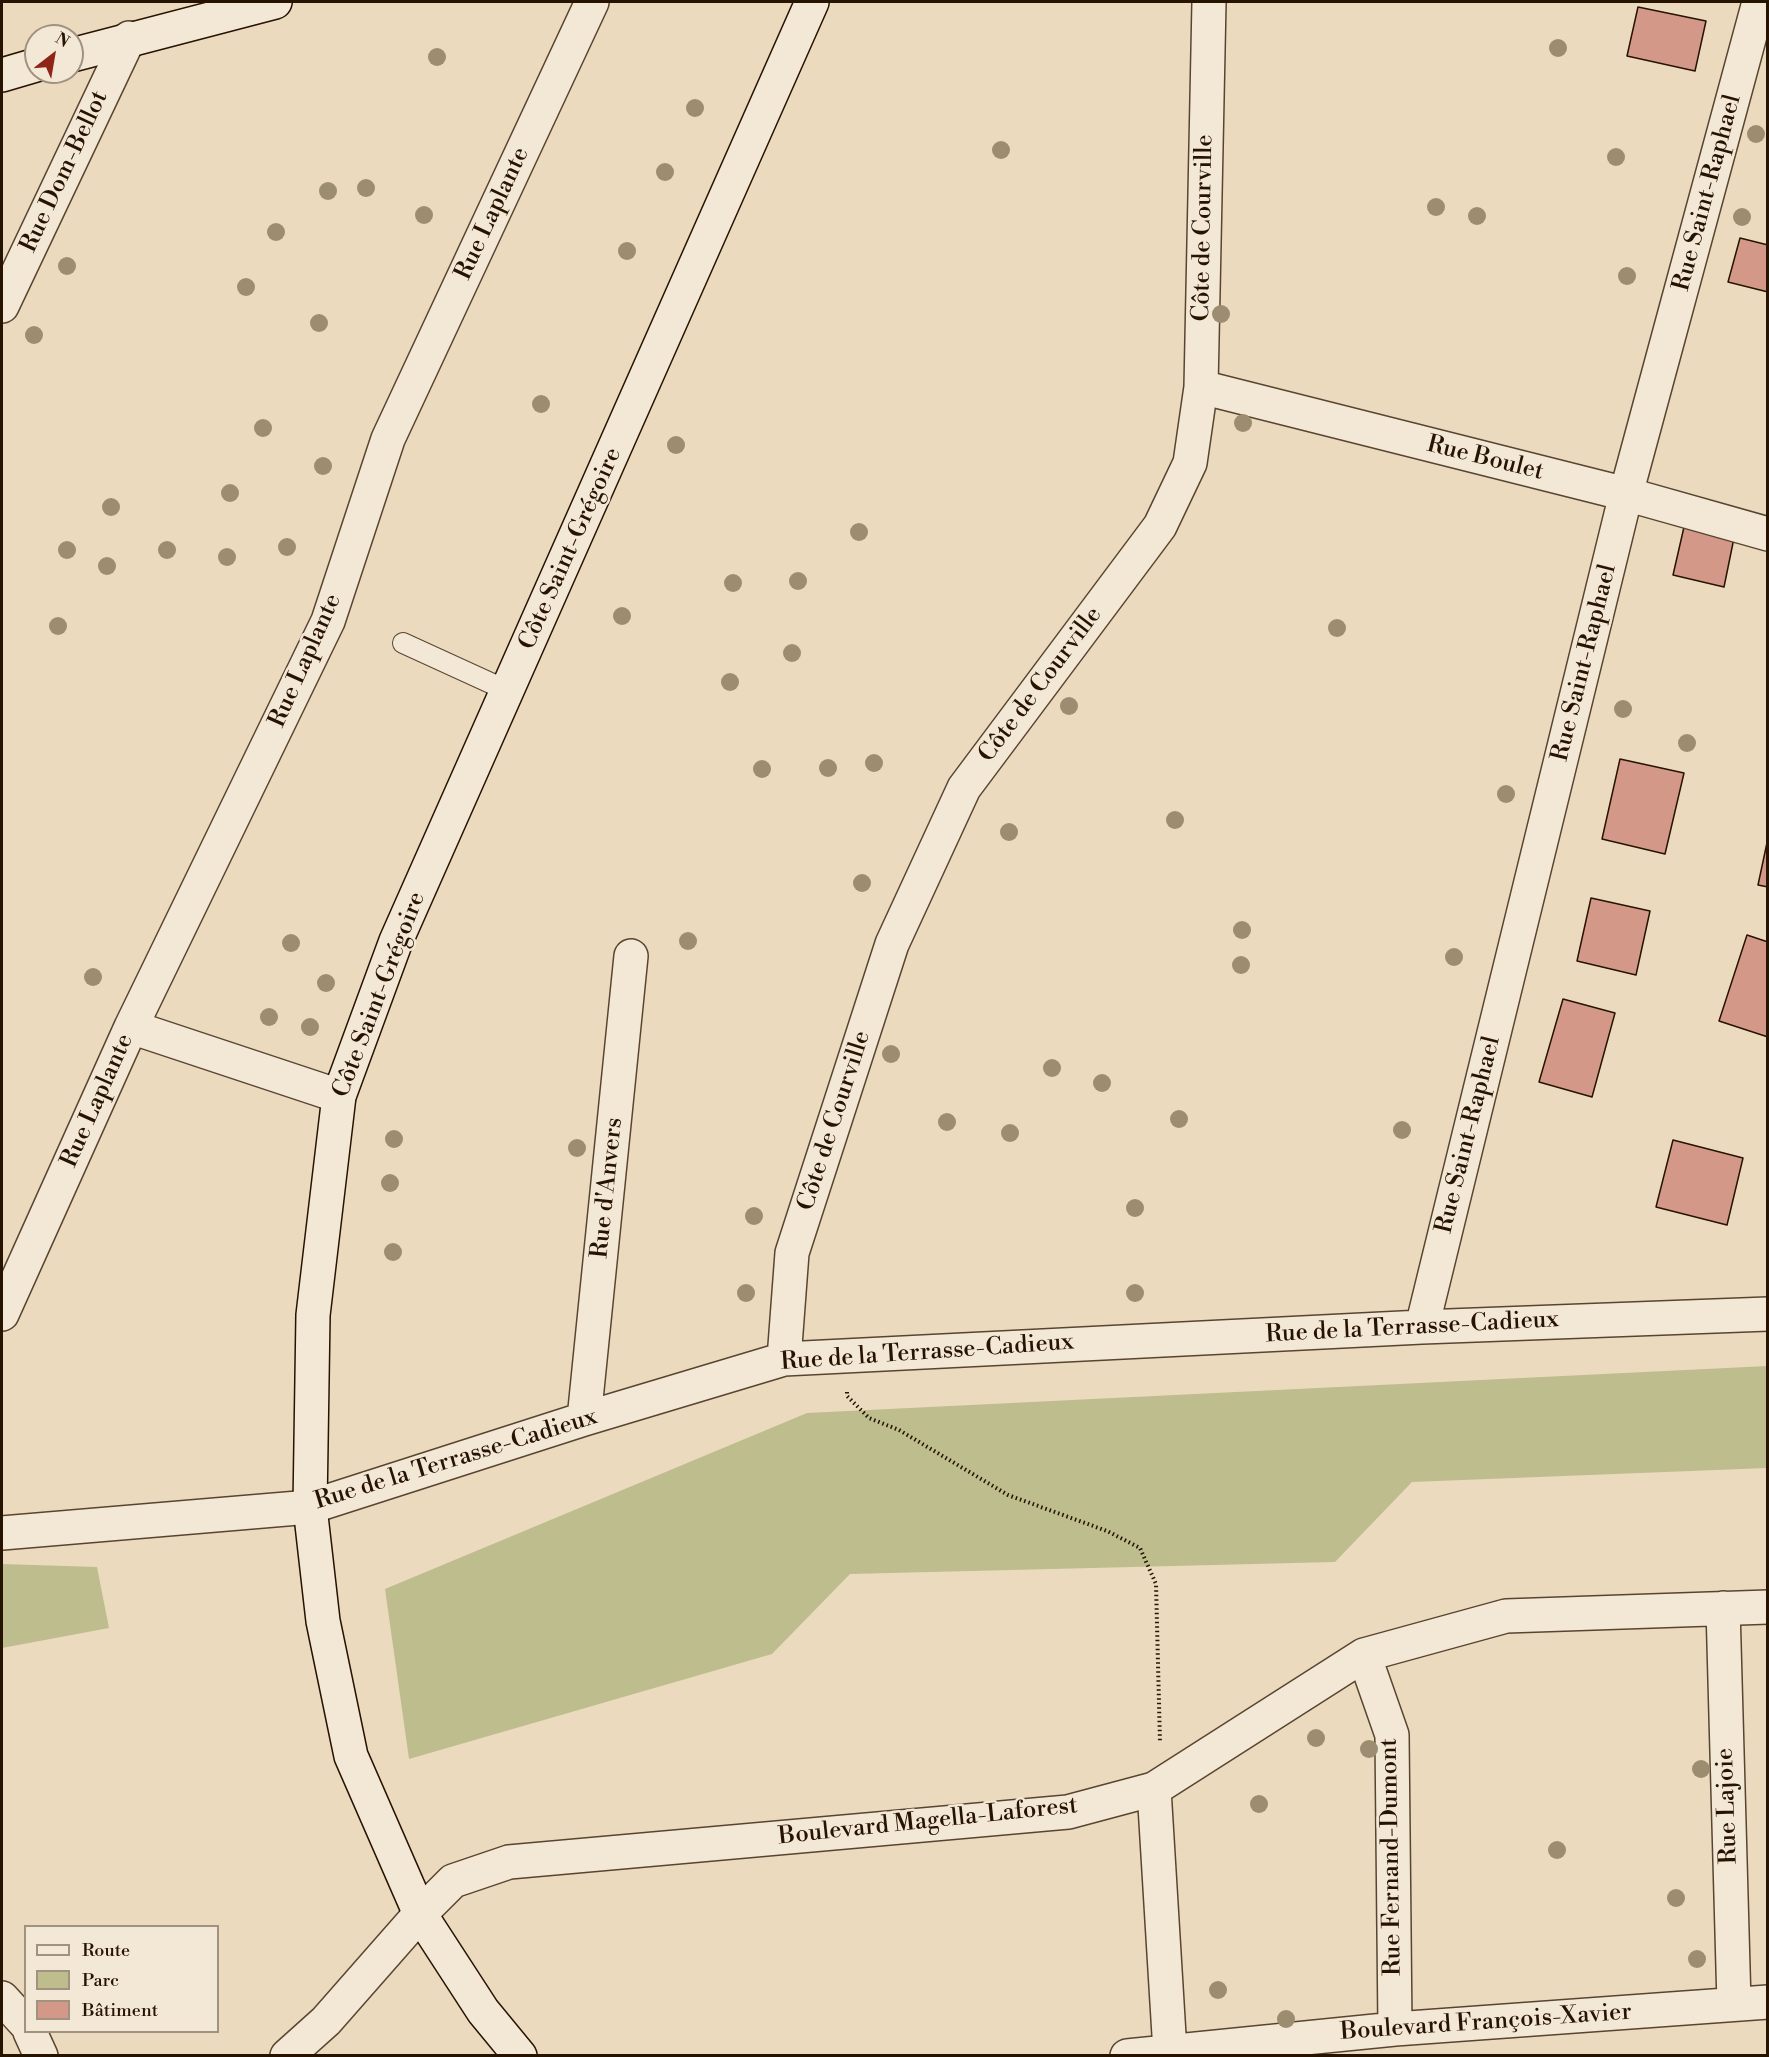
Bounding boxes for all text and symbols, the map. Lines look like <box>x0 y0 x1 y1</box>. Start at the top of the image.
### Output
north arrow <box>24 24 84 84</box>
text: N <box>52 28 73 52</box>
street label: Rue Dom-Bellot <box>15 87 115 257</box>
street label: Rue Saint-Raphael <box>1668 92 1748 294</box>
street label: Côte de Courville <box>1188 134 1220 322</box>
street label: Rue Laplante <box>450 143 536 285</box>
street label: Rue Boulet <box>1424 431 1546 487</box>
street label: Côte Saint-Grégoire <box>514 444 628 654</box>
street label: Rue Saint-Raphael <box>1547 561 1623 765</box>
street label: Rue Laplante <box>264 590 348 732</box>
street label: Côte de Courville <box>973 602 1109 768</box>
street label: Côte Saint-Grégoire <box>328 888 432 1102</box>
street label: Côte de Courville <box>792 1028 878 1214</box>
street label: Rue Laplante <box>56 1030 140 1172</box>
street label: Rue Saint-Raphael <box>1431 1033 1507 1237</box>
street label: Rue d'Anvers <box>586 1116 630 1260</box>
street label: Rue de la Terrasse-Cadieux <box>1265 1306 1559 1350</box>
street label: Rue de la Terrasse-Cadieux <box>780 1328 1074 1378</box>
street label: Rue de la Terrasse-Cadieux <box>311 1403 601 1517</box>
street label: Rue Fernand-Dumont <box>1376 1738 1408 1976</box>
street label: Rue Lajoie <box>1712 1747 1744 1865</box>
street label: Boulevard Magella-Laforest <box>777 1792 1079 1852</box>
legend <box>24 1925 219 2033</box>
text: Route <box>82 1939 130 1962</box>
text: Parc <box>82 1969 119 1992</box>
street label: Boulevard François-Xavier <box>1339 1998 1633 2048</box>
text: Bâtiment <box>82 1999 158 2022</box>

